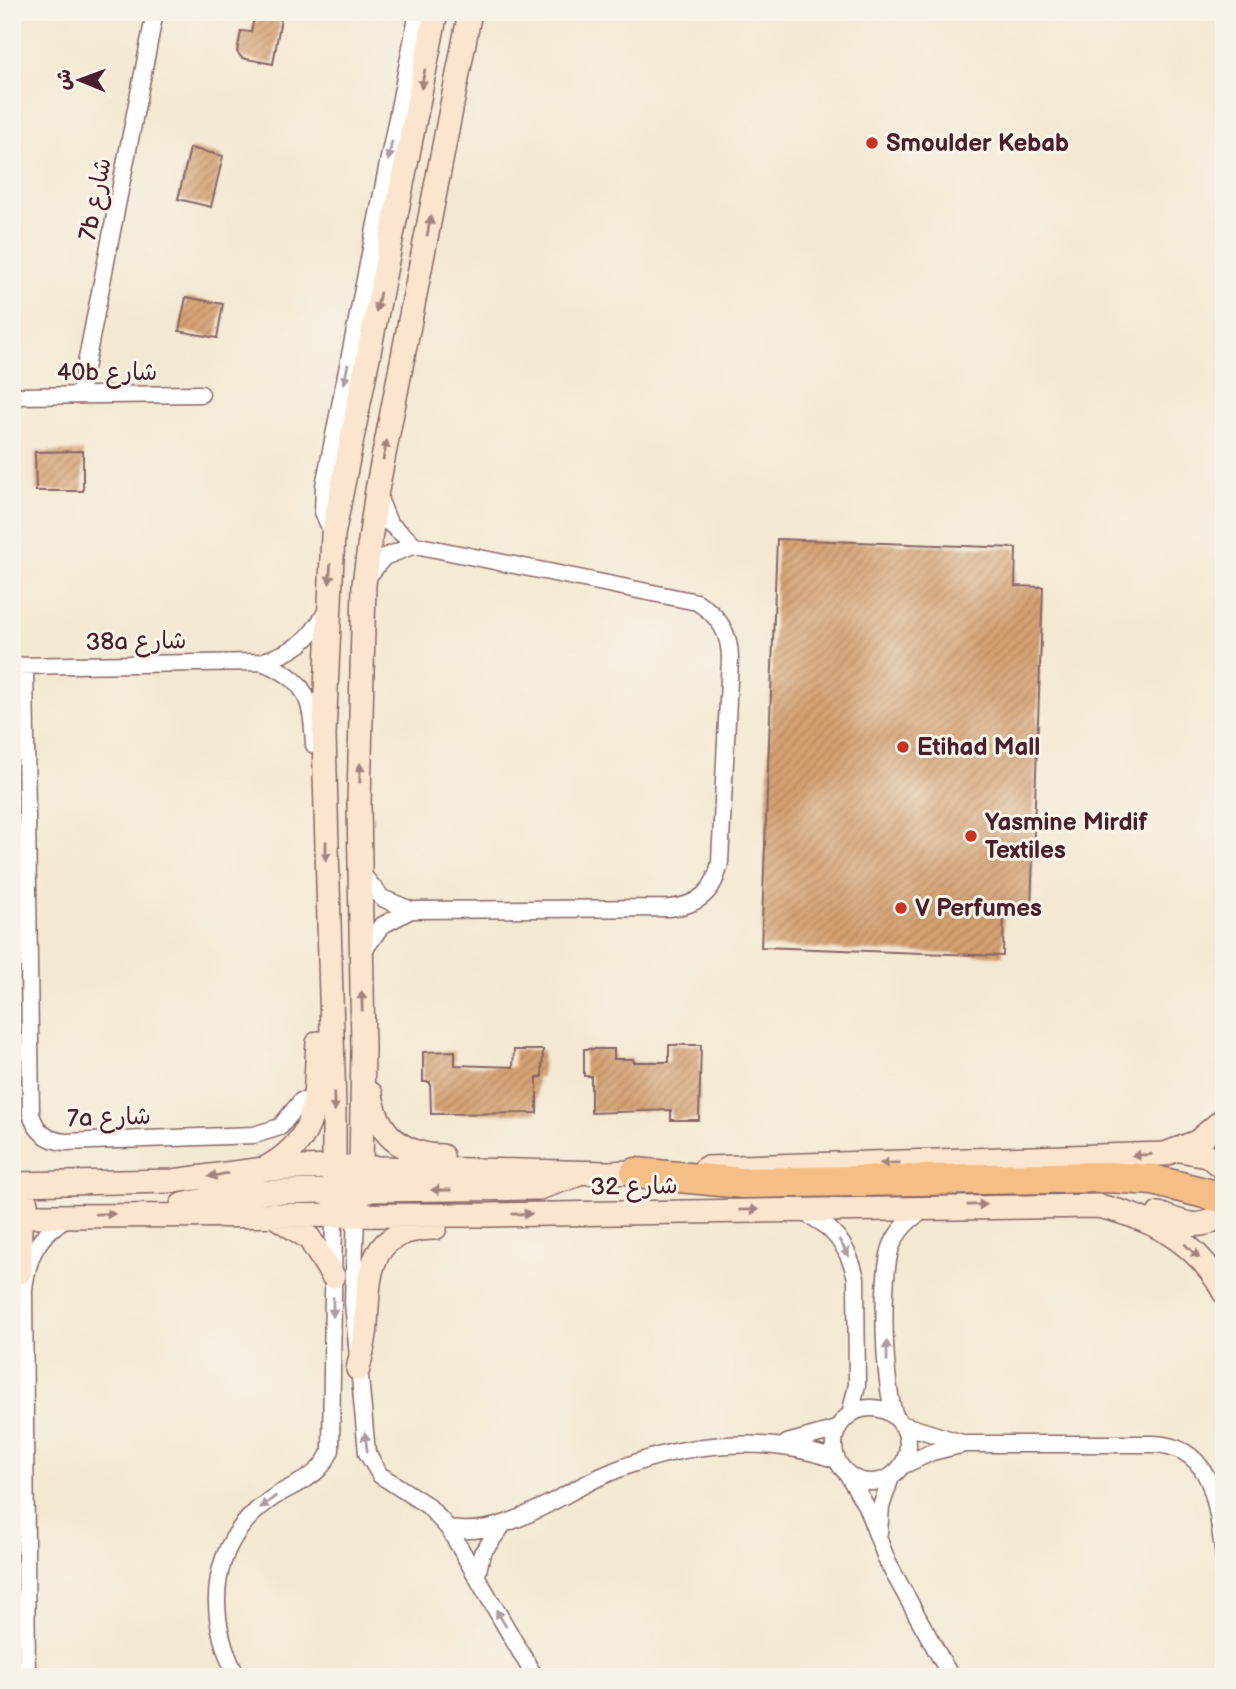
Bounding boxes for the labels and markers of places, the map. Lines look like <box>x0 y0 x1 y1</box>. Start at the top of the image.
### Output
place label: Smoulder Kebab <box>886 129 1069 158</box>
marker: Smoulder Kebab <box>864 135 880 151</box>
place label: Etihad Mall <box>917 733 1040 762</box>
marker: Etihad Mall <box>895 739 911 755</box>
place label: Yasmine Mirdif Textiles <box>985 808 1149 865</box>
marker: Yasmine Mirdif Textiles <box>963 828 979 844</box>
place label: V Perfumes <box>915 894 1042 923</box>
marker: V Perfumes <box>893 900 909 916</box>

